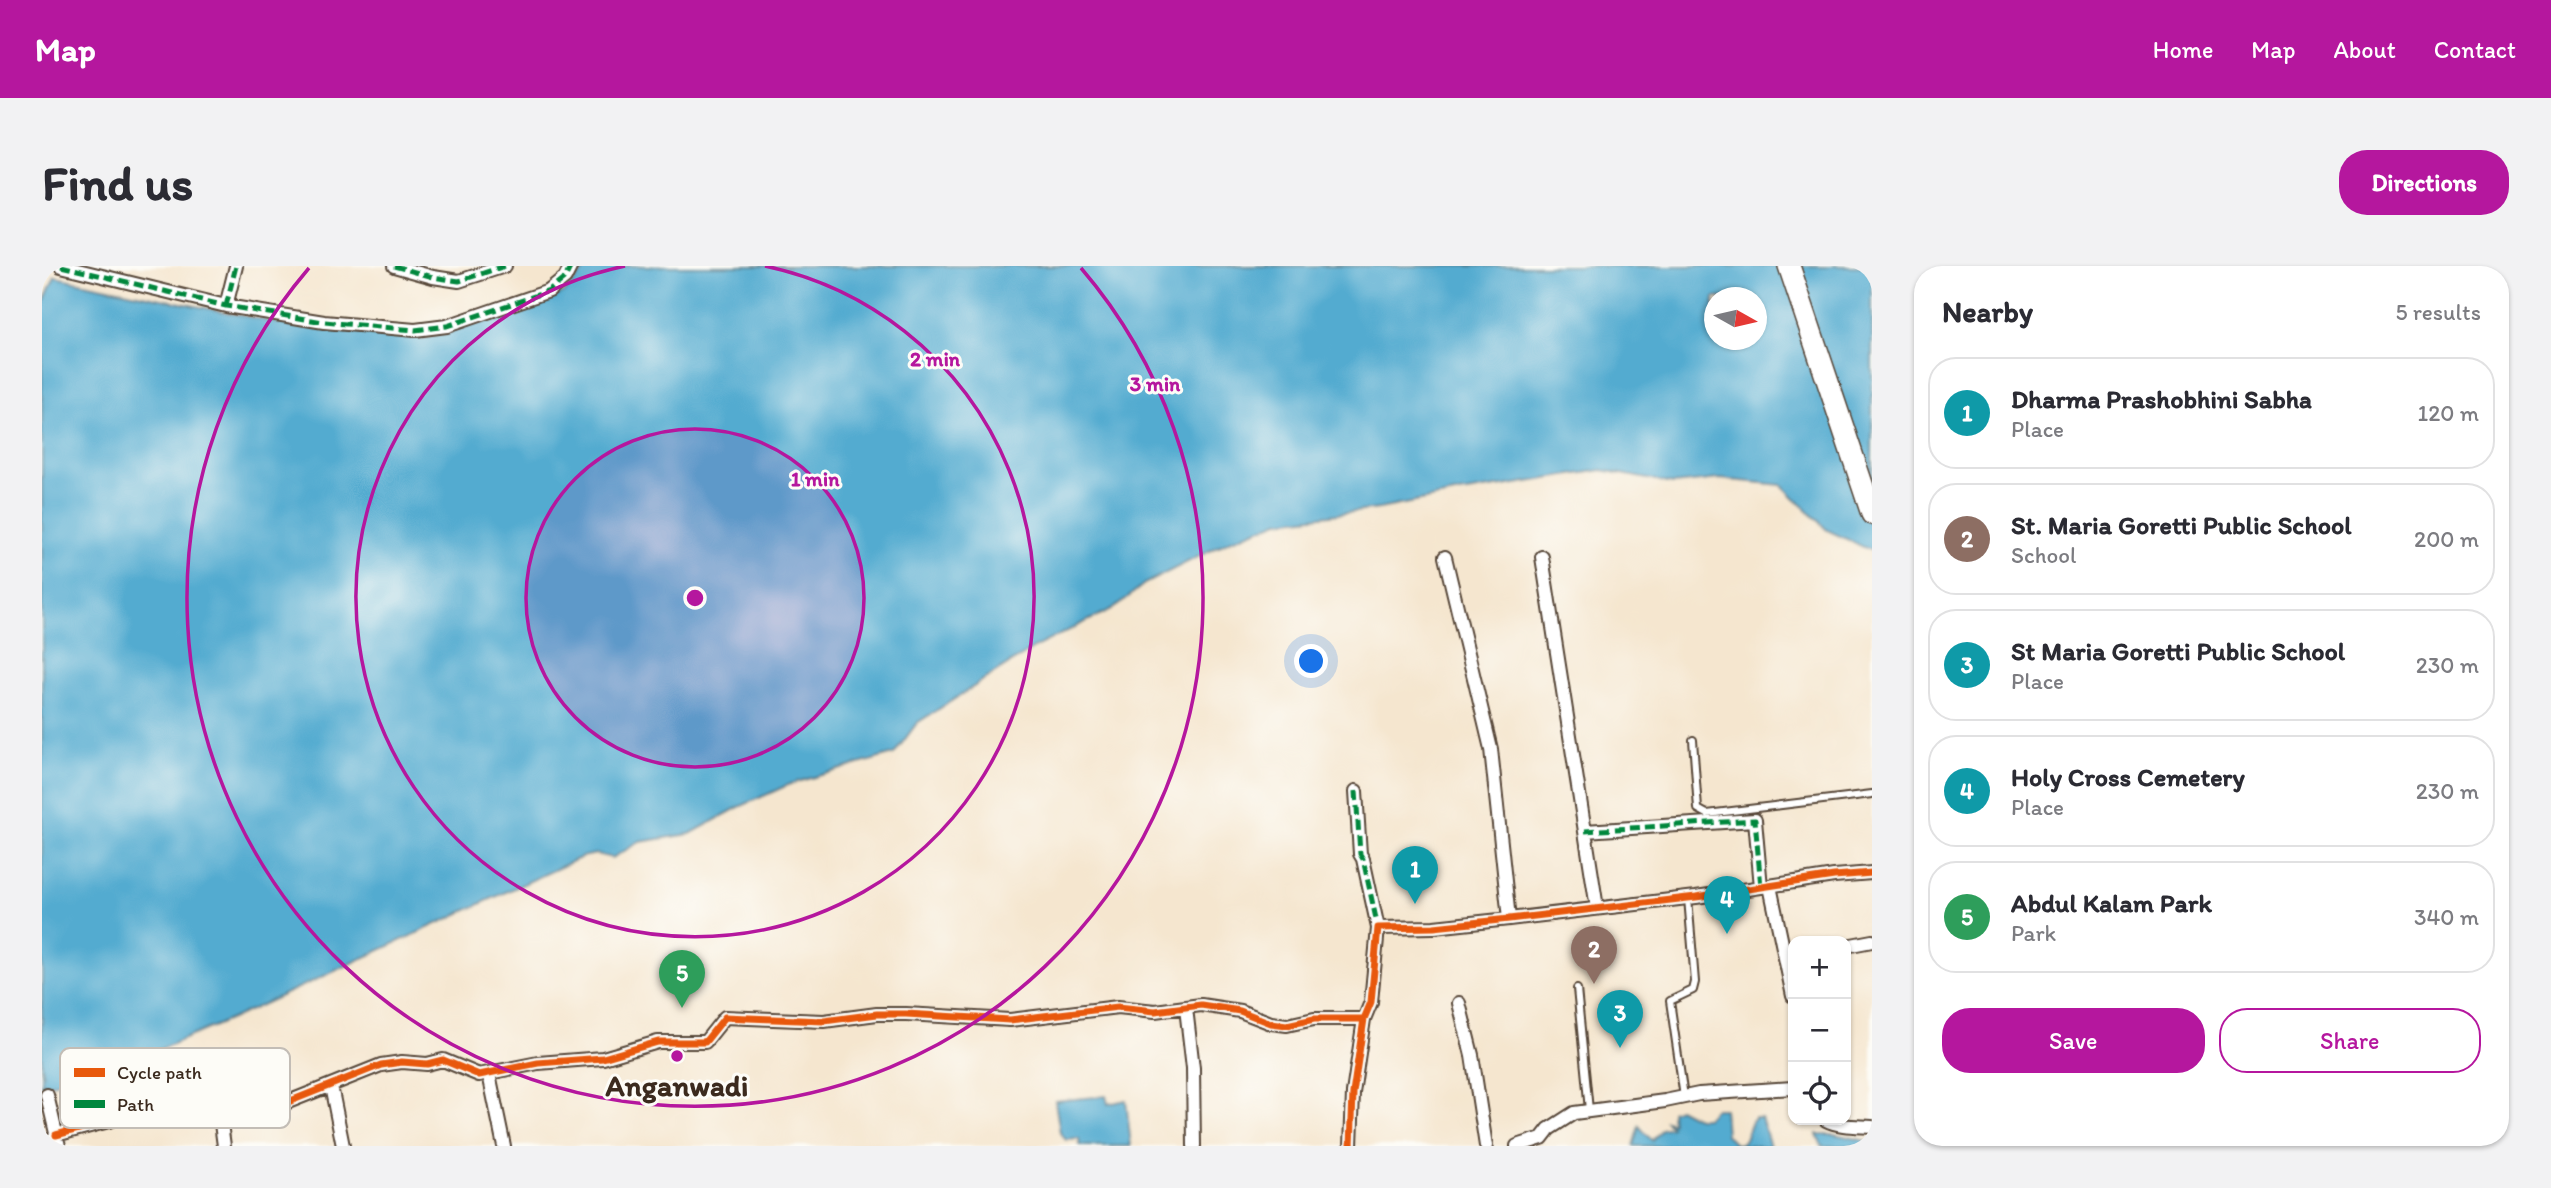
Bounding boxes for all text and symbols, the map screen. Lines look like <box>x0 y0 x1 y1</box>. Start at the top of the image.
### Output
text: Map <box>35 30 96 69</box>
text: Home <box>2153 35 2213 64</box>
text: Map <box>2251 35 2295 64</box>
text: About <box>2333 35 2396 64</box>
text: Contact <box>2434 35 2516 64</box>
button: Directions <box>2339 150 2509 215</box>
text: Find us <box>42 153 193 212</box>
north arrow <box>1704 287 1767 350</box>
text: Nearby <box>1942 293 2033 330</box>
text: 5 results <box>2395 298 2481 326</box>
text: 2 min <box>910 346 961 371</box>
text: 3 min <box>1130 371 1181 396</box>
text: Dharma Prashobhini Sabha <box>2011 383 2312 415</box>
text: 1 <box>1962 399 1972 427</box>
text: 120 m <box>2418 399 2479 427</box>
text: Place <box>2011 415 2064 443</box>
text: 1 min <box>791 466 840 491</box>
text: St. Maria Goretti Public School <box>2011 509 2352 541</box>
text: 2 <box>1961 525 1973 553</box>
text: 200 m <box>2414 525 2479 553</box>
text: School <box>2011 541 2076 569</box>
centre of rings <box>683 586 707 610</box>
text: St Maria Goretti Public School <box>2011 635 2345 667</box>
your location <box>1294 644 1328 678</box>
text: 3 <box>1961 651 1973 679</box>
text: 230 m <box>2416 651 2479 679</box>
text: Place <box>2011 667 2064 695</box>
text: Holy Cross Cemetery <box>2011 761 2245 793</box>
text: 4 <box>1960 777 1974 805</box>
text: 230 m <box>2416 777 2479 805</box>
text: Place <box>2011 793 2064 821</box>
pin: 1 <box>1392 846 1438 904</box>
pin: 4 <box>1704 876 1750 934</box>
text: Abdul Kalam Park <box>2011 887 2212 919</box>
text: 5 <box>1961 903 1973 931</box>
text: 340 m <box>2414 903 2479 931</box>
text: Park <box>2011 919 2056 947</box>
pin: 2 <box>1571 926 1617 984</box>
map controls <box>1788 936 1851 1125</box>
button: + <box>1788 936 1851 999</box>
pin: 5 <box>659 950 705 1008</box>
pin: 3 <box>1597 990 1643 1048</box>
button: − <box>1788 999 1851 1062</box>
button: Save <box>1942 1008 2205 1073</box>
button: Share <box>2219 1008 2481 1073</box>
legend <box>60 1048 290 1128</box>
marker: Anganwadi <box>669 1048 685 1064</box>
text: Cycle path <box>117 1061 202 1084</box>
button: locate <box>1788 1062 1851 1125</box>
place label: Anganwadi <box>605 1067 748 1104</box>
text: Path <box>117 1093 154 1116</box>

